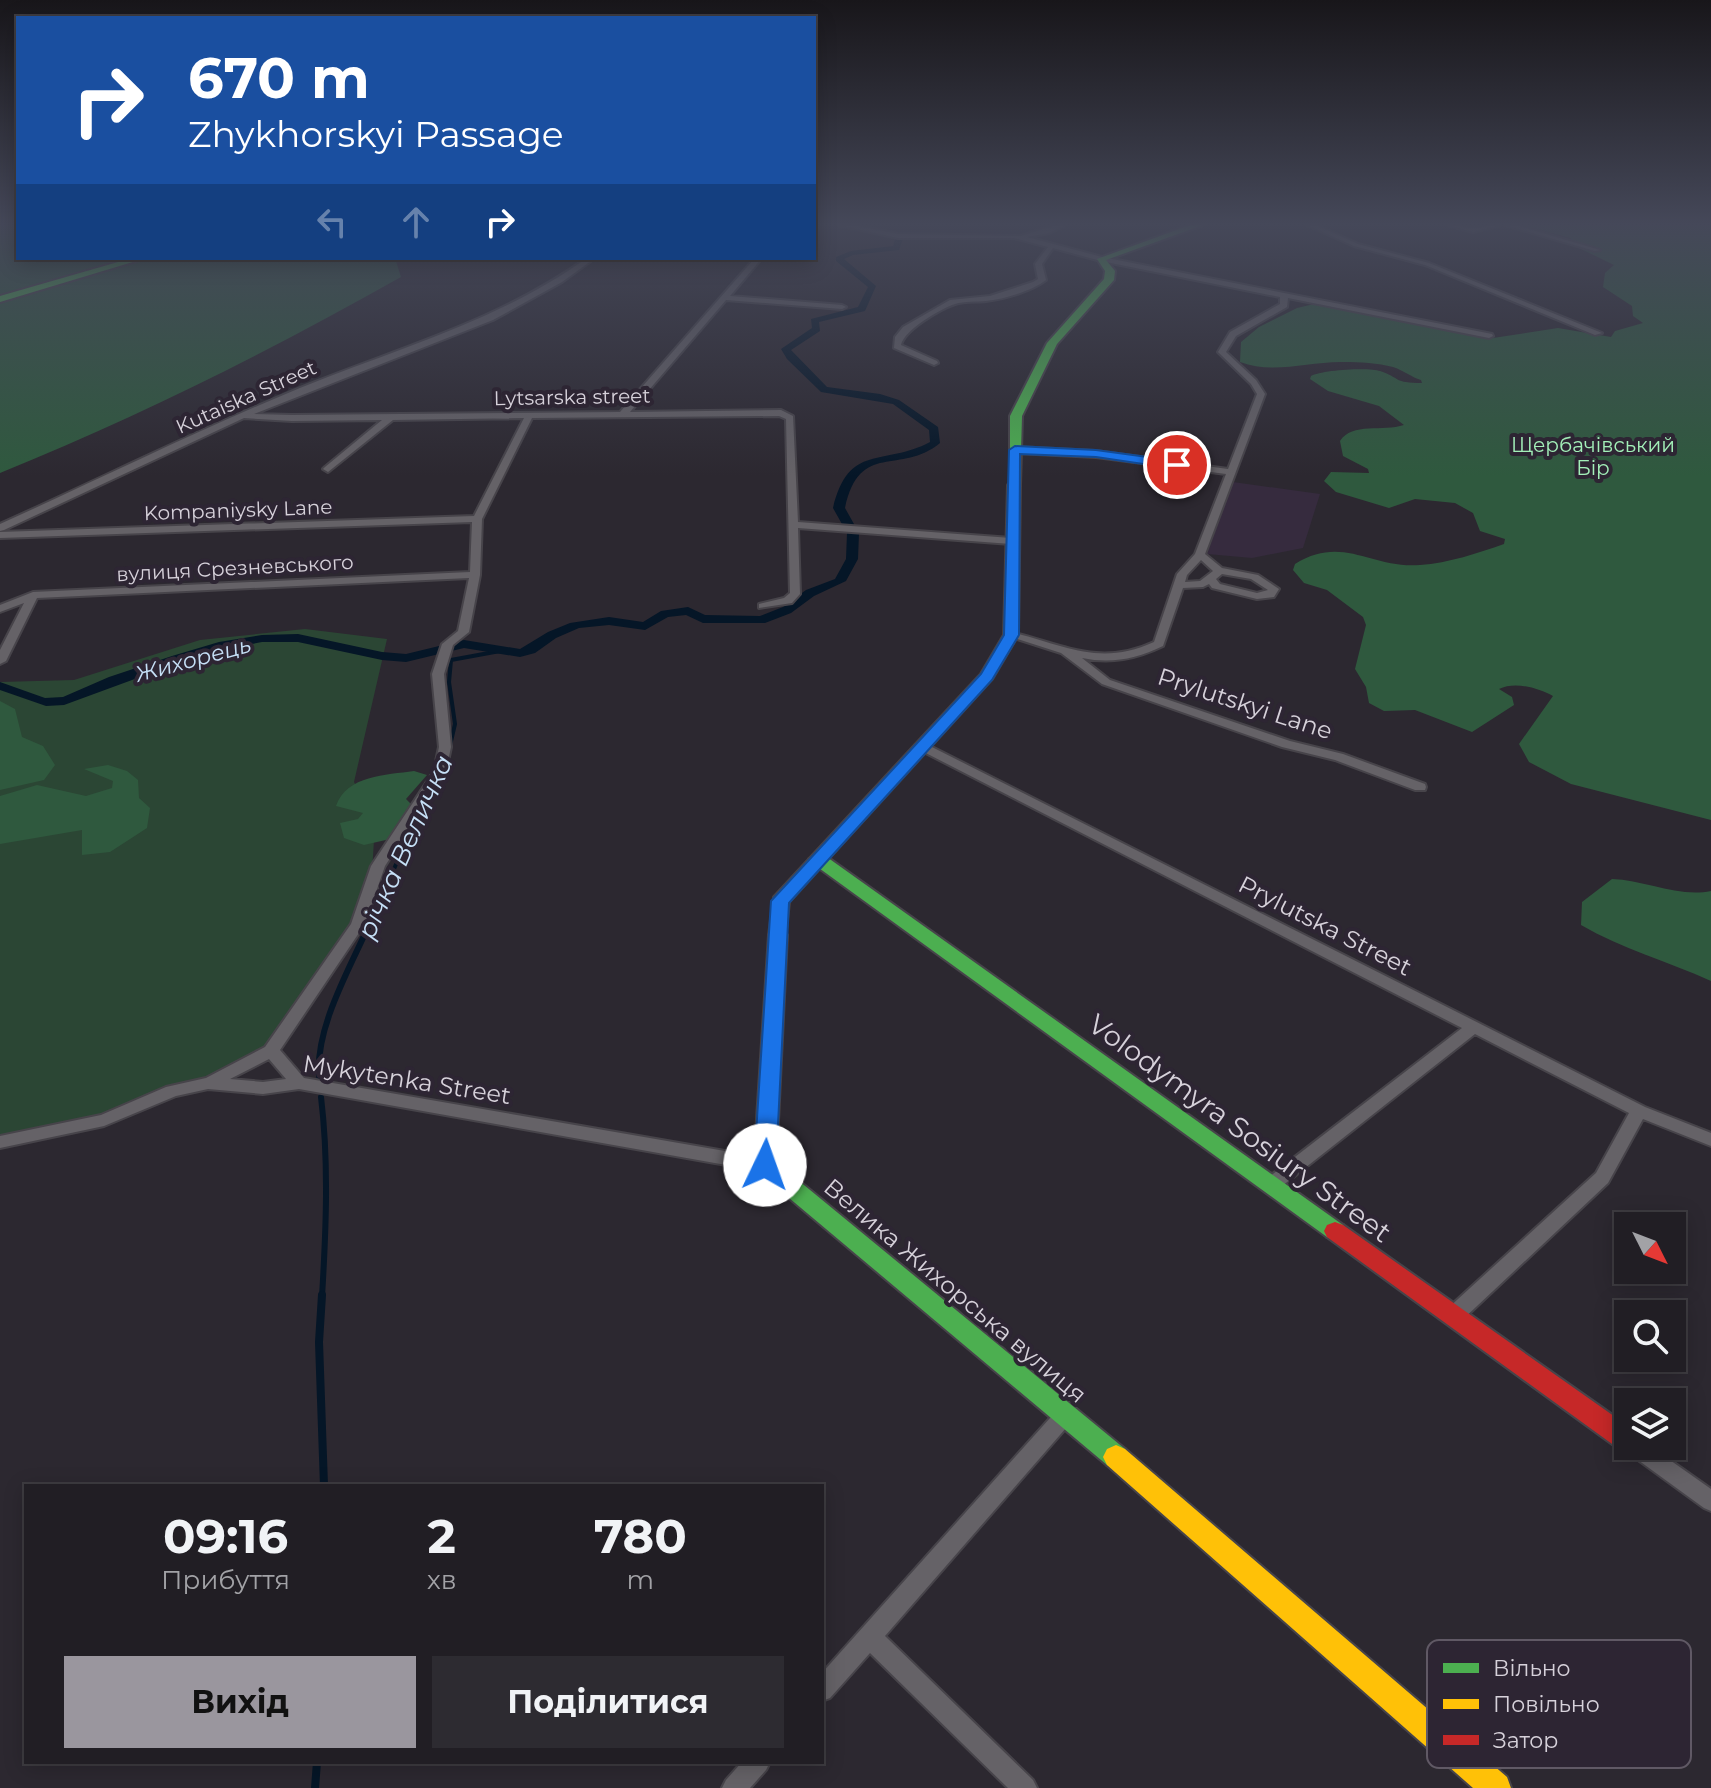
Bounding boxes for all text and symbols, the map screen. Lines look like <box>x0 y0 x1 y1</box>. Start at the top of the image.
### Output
text: 670 m <box>188 44 370 112</box>
icon: right <box>56 48 160 152</box>
text: Zhykhorskyi Passage <box>188 112 564 156</box>
icon: left <box>310 200 354 244</box>
icon: ahead <box>394 200 438 244</box>
icon: right <box>478 200 522 244</box>
street label: Kutaiska Street <box>172 355 320 439</box>
street label: Lytsarska street <box>493 384 651 410</box>
pin <box>1143 431 1211 499</box>
park label: Щербачівський Бір <box>1511 433 1675 480</box>
icon: arrive <box>1155 443 1199 487</box>
street label: Kompaniysky Lane <box>143 495 333 525</box>
street label: вулиця Срезневського <box>116 550 354 586</box>
water label: Жихорець <box>131 631 254 688</box>
street label: Prylutskyi Lane <box>1154 662 1336 745</box>
water label: річка Величка <box>350 750 460 944</box>
street label: Prylutska Street <box>1234 869 1417 982</box>
street label: Volodymyra Sosiury Street <box>1082 1007 1398 1249</box>
street label: Mykytenka Street <box>301 1049 513 1110</box>
position arrow <box>723 1123 807 1207</box>
street label: Велика Жихорська вулиця <box>818 1172 1092 1409</box>
north arrow <box>1614 1212 1686 1284</box>
map controls <box>1614 1212 1686 1460</box>
button: search <box>1614 1300 1686 1372</box>
button: layers <box>1614 1388 1686 1460</box>
text: 09:16 <box>163 1507 288 1565</box>
text: 2 <box>428 1507 456 1565</box>
text: 780 <box>594 1507 687 1565</box>
text: Прибуття <box>161 1564 290 1596</box>
text: хв <box>427 1564 457 1596</box>
text: m <box>626 1564 654 1596</box>
legend <box>1427 1640 1691 1768</box>
text: Вільно <box>1493 1655 1571 1682</box>
button: Вихід <box>64 1656 416 1748</box>
button: Поділитися <box>432 1656 784 1748</box>
text: Повільно <box>1493 1691 1600 1718</box>
text: Затор <box>1493 1727 1558 1754</box>

